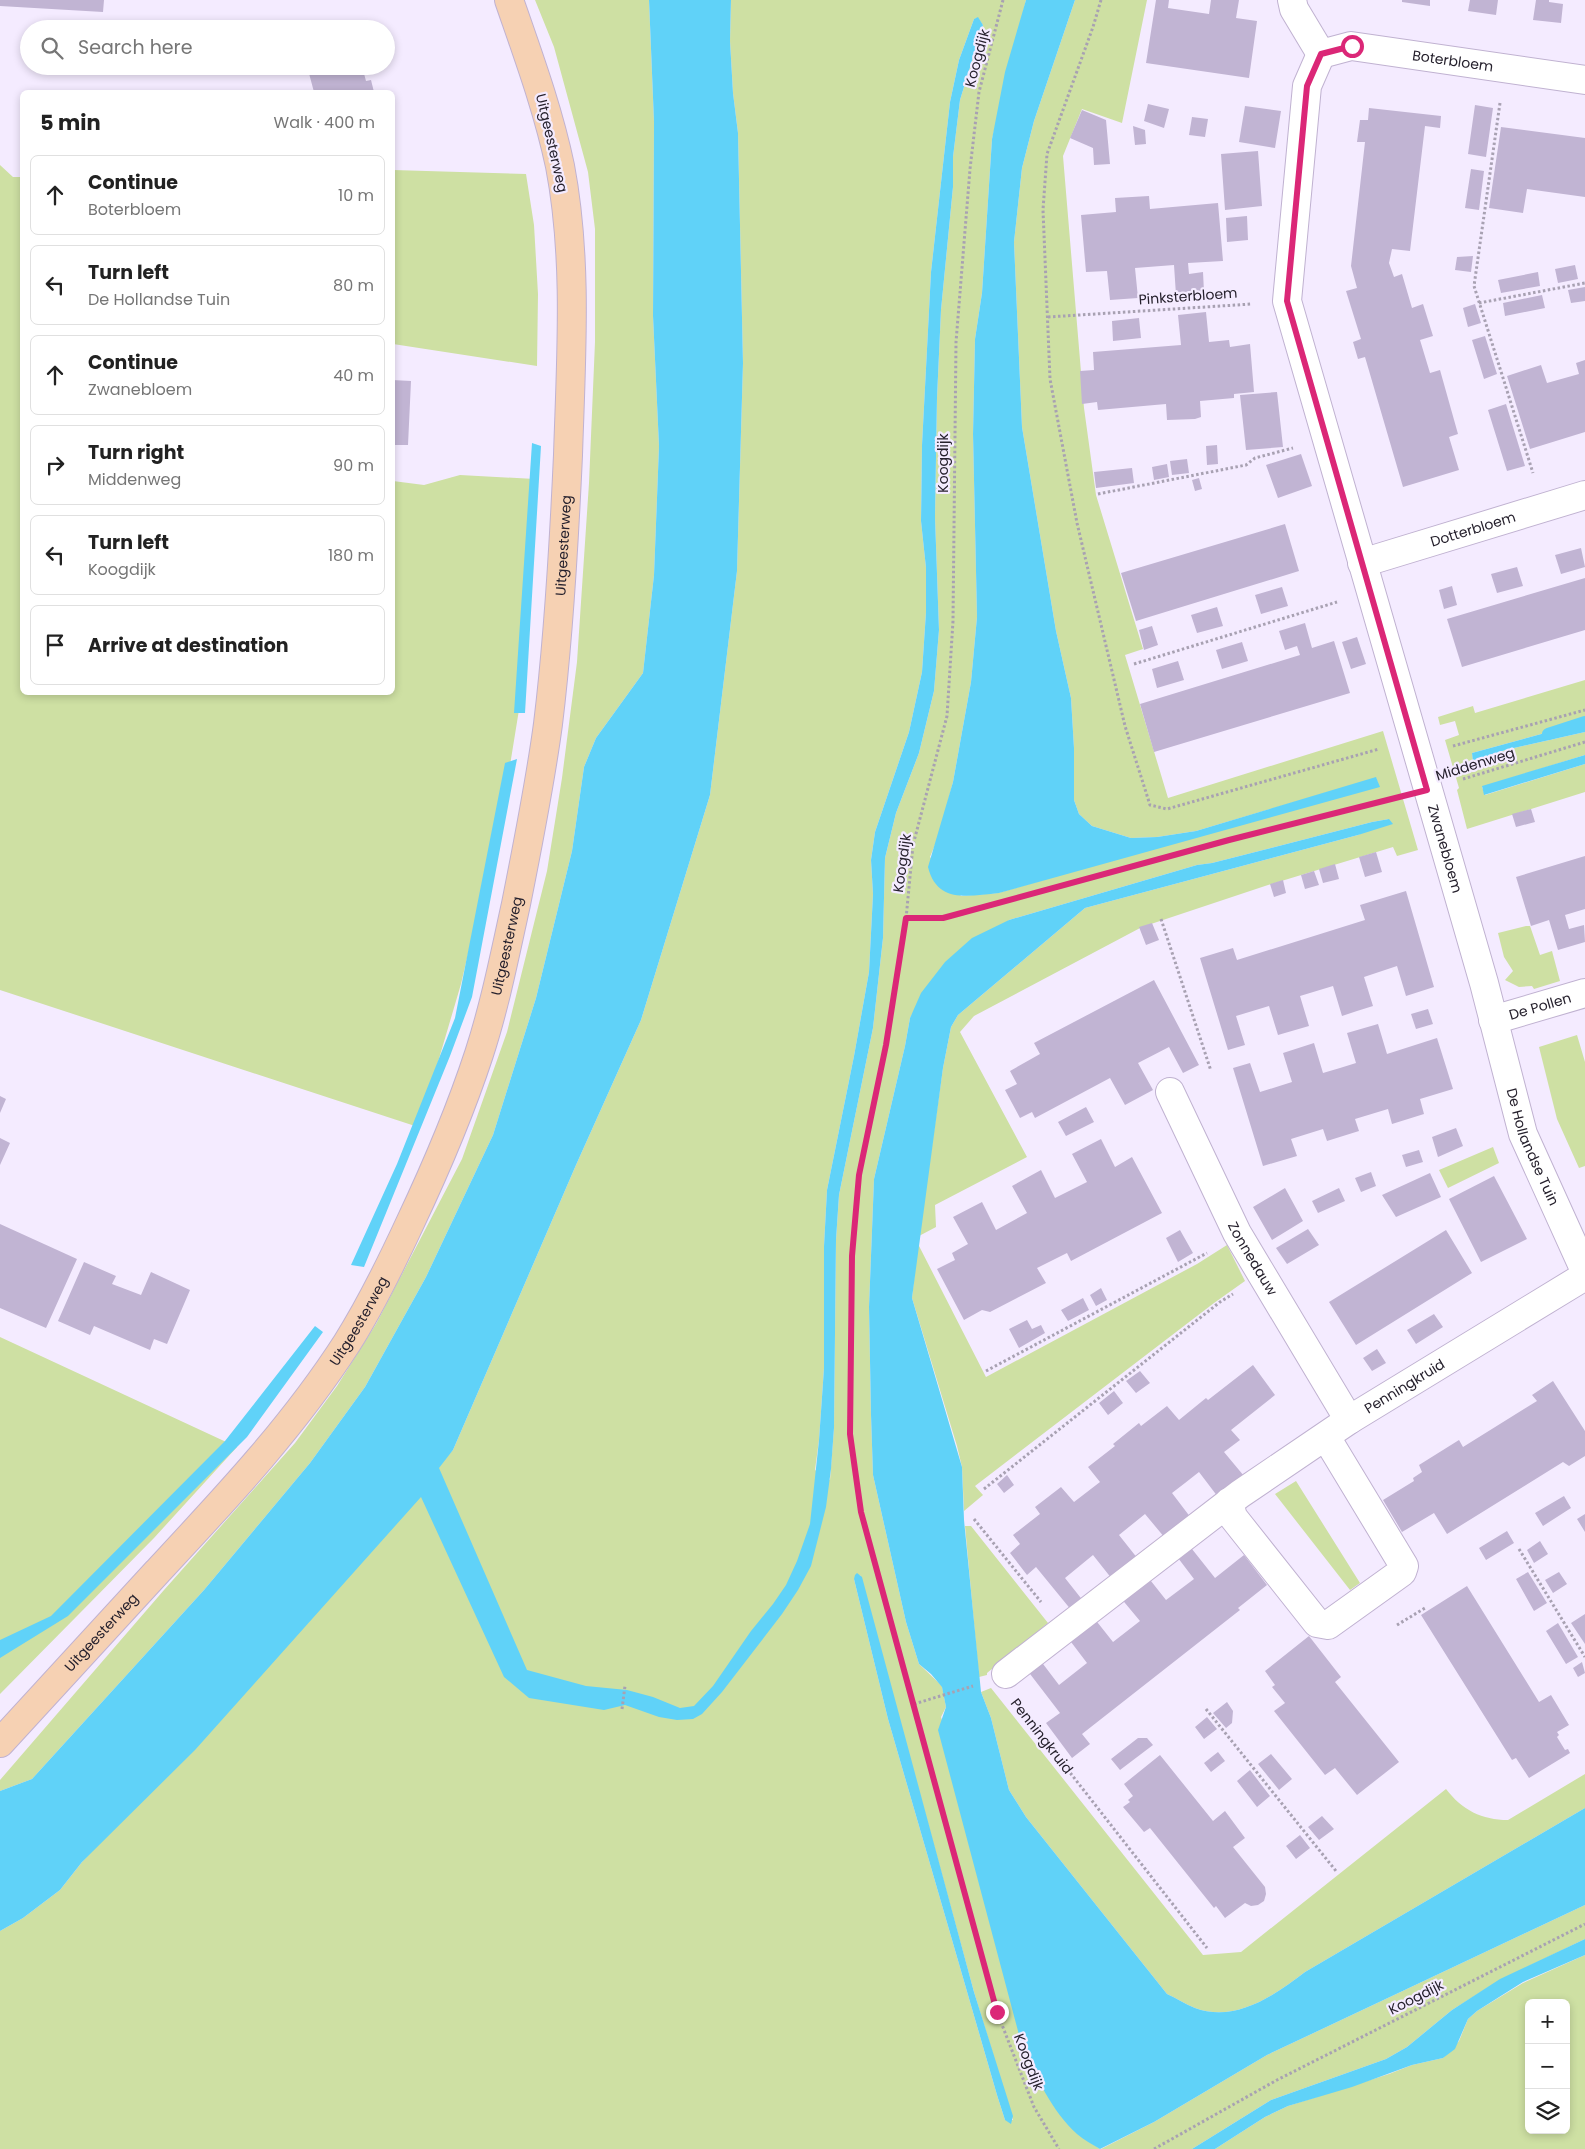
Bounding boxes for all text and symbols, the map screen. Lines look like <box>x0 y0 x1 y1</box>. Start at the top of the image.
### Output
search box <box>20 20 395 75</box>
street label: Koogdijk <box>960 26 995 89</box>
icon: search <box>38 34 66 62</box>
text: Search here <box>78 34 192 61</box>
route start <box>1341 35 1364 58</box>
street label: Boterbloem <box>1411 45 1495 77</box>
street label: Uitgeesterweg <box>531 92 573 194</box>
text: 5 min <box>40 108 101 137</box>
text: Walk · 400 m <box>274 111 375 134</box>
text: Continue <box>88 169 178 196</box>
icon: ahead <box>41 181 69 209</box>
text: 10 m <box>338 184 374 207</box>
text: Boterbloem <box>88 198 181 221</box>
text: Turn left <box>88 259 169 286</box>
icon: left <box>41 271 69 299</box>
text: 80 m <box>333 274 374 297</box>
street label: Pinksterbloem <box>1138 283 1238 309</box>
text: De Hollandse Tuin <box>88 288 230 311</box>
text: Continue <box>88 349 178 376</box>
icon: ahead <box>41 361 69 389</box>
text: 40 m <box>333 364 374 387</box>
text: Zwanebloem <box>88 378 192 401</box>
street label: Koogdijk <box>933 433 953 493</box>
text: Turn right <box>88 439 184 466</box>
icon: right <box>41 451 69 479</box>
text: 90 m <box>333 454 374 477</box>
text: Middenweg <box>88 468 181 491</box>
street label: Uitgeesterweg <box>550 495 576 597</box>
street label: Dotterbloem <box>1428 507 1518 552</box>
text: Turn left <box>88 529 169 556</box>
icon: left <box>41 541 69 569</box>
text: 180 m <box>328 544 374 567</box>
text: Koogdijk <box>88 558 156 581</box>
icon: arrive <box>41 631 69 659</box>
text: Arrive at destination <box>88 632 289 659</box>
street label: Middenweg <box>1433 742 1517 786</box>
street label: Zwanebloem <box>1423 802 1467 895</box>
street label: Koogdijk <box>888 831 916 894</box>
street label: Uitgeesterweg <box>486 895 527 997</box>
street label: De Pollen <box>1507 988 1574 1025</box>
street label: De Hollandse Tuin <box>1502 1086 1564 1209</box>
street label: Zonnedauw <box>1223 1218 1282 1300</box>
street label: Uitgeesterweg <box>325 1273 393 1370</box>
street label: Penningkruid <box>1360 1354 1449 1418</box>
street label: Uitgeesterweg <box>60 1589 143 1676</box>
street label: Penningkruid <box>1006 1694 1078 1778</box>
street label: Koogdijk <box>1385 1974 1448 2019</box>
map controls <box>1525 1999 1570 2134</box>
button: + <box>1525 1999 1570 2044</box>
route end <box>986 2001 1009 2024</box>
street label: Koogdijk <box>1009 2031 1049 2094</box>
button: − <box>1525 2044 1570 2089</box>
button: layers <box>1525 2089 1570 2134</box>

